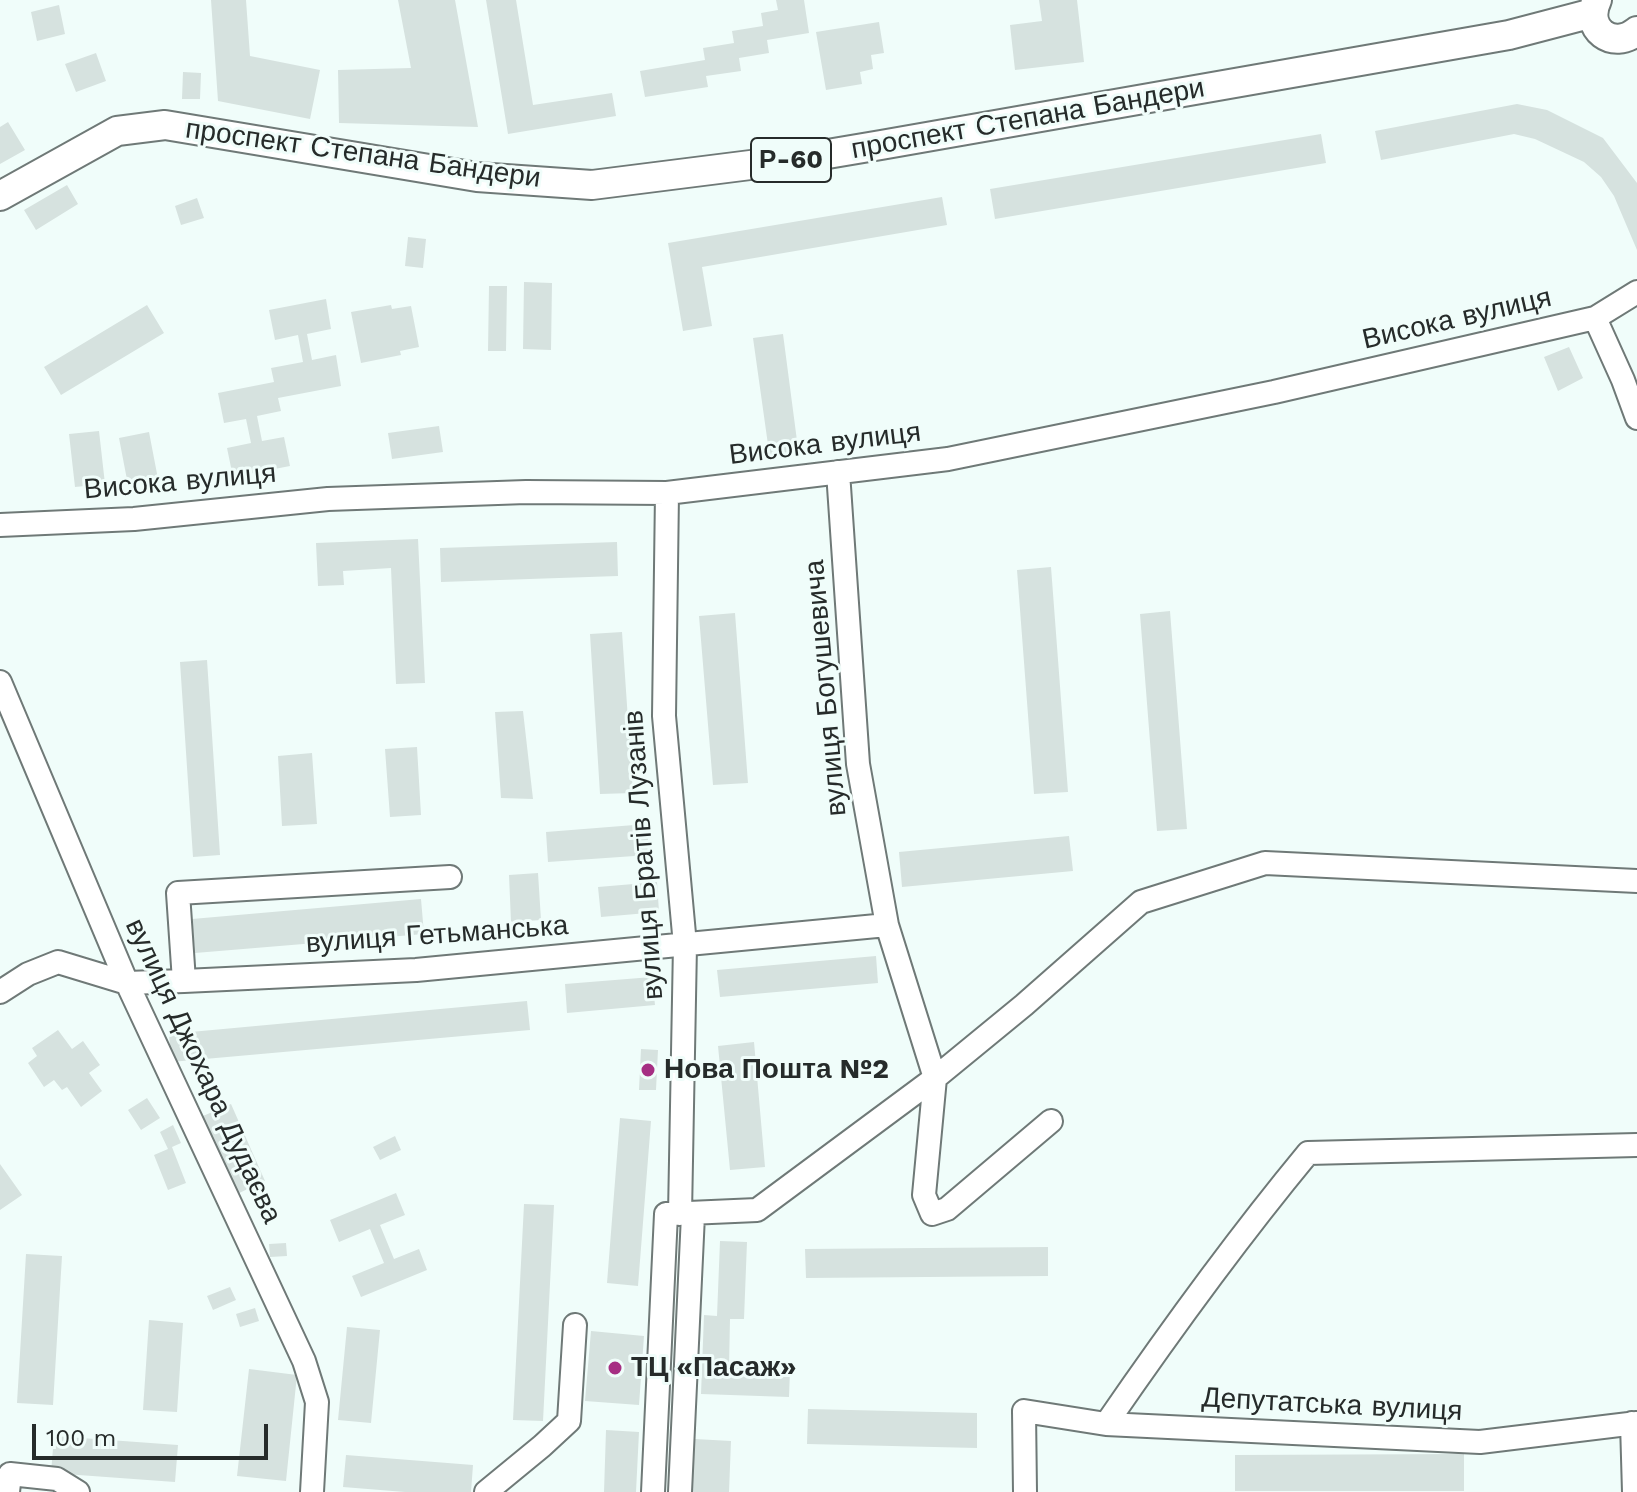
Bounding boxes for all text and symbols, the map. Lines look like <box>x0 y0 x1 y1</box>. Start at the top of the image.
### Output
street label: проспект Степана Бандери <box>849 71 1207 167</box>
street label: проспект Степана Бандери <box>183 112 543 196</box>
road number: Р-60 <box>751 138 831 182</box>
street label: Висока вулиця <box>1359 281 1555 357</box>
street label: Висока вулиця <box>727 416 923 472</box>
street label: Висока вулиця <box>82 457 278 507</box>
street label: вулиця Богушевича <box>798 558 854 818</box>
street label: вулиця Братів Лузанів <box>617 709 671 1001</box>
street label: вулиця Гетьманська <box>305 909 569 961</box>
street label: вулиця Джохара Дудаєва <box>118 913 288 1229</box>
place label: Нова Пошта №2 <box>664 1053 889 1087</box>
marker: Нова Пошта №2 <box>639 1061 657 1079</box>
place label: ТЦ «Пасаж» <box>631 1351 796 1385</box>
marker: ТЦ «Пасаж» <box>606 1359 624 1377</box>
street label: Депутатська вулиця <box>1201 1381 1463 1429</box>
scale bar <box>36 1408 272 1458</box>
text: 100 m <box>46 1424 116 1452</box>

